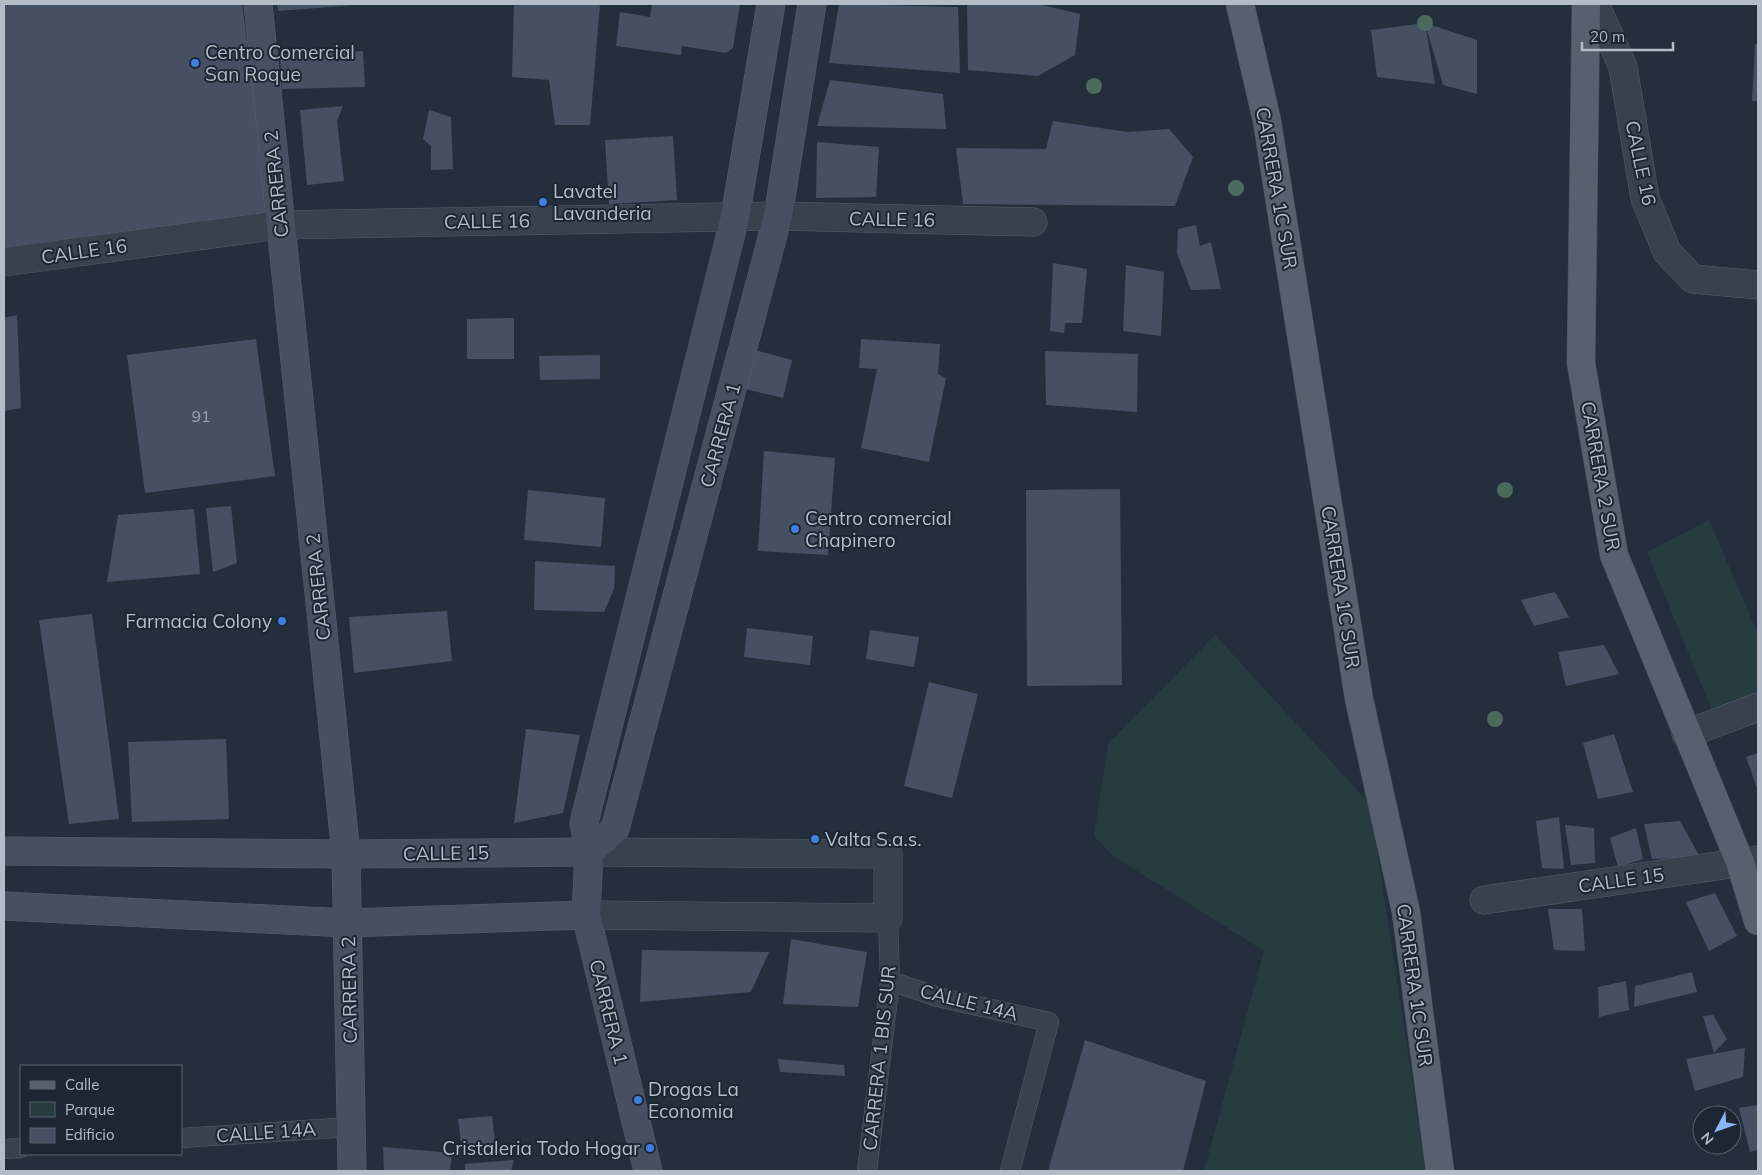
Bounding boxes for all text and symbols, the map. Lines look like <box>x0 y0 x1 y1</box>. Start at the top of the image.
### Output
scale bar <box>1582 20 1673 52</box>
text: 20 m <box>1590 27 1625 46</box>
place label: Centro Comercial San Roque <box>205 40 355 86</box>
marker: Centro Comercial San Roque <box>189 57 201 69</box>
street label: CARRERA 1C SUR <box>1251 105 1303 271</box>
street label: CALLE 16 <box>1620 118 1662 208</box>
street label: CARRERA 2 <box>258 129 294 239</box>
place label: Lavatel Lavanderia <box>553 179 652 225</box>
marker: Lavatel Lavanderia <box>537 196 549 208</box>
street label: CALLE 16 <box>849 206 935 232</box>
street label: CALLE 16 <box>444 208 530 234</box>
street label: CALLE 16 <box>40 233 128 269</box>
street label: CARRERA 1 <box>695 380 745 490</box>
street label: CARRERA 2 SUR <box>1576 399 1626 553</box>
house number: 91 <box>191 406 211 426</box>
street label: CARRERA 1C SUR <box>1316 504 1366 670</box>
place label: Centro comercial Chapinero <box>805 506 952 552</box>
marker: Centro comercial Chapinero <box>789 523 801 535</box>
street label: CARRERA 2 <box>300 532 336 642</box>
place label: Farmacia Colony <box>125 609 272 633</box>
marker: Farmacia Colony <box>276 615 288 627</box>
place label: Valta S.a.s. <box>825 827 921 851</box>
marker: Valta S.a.s. <box>809 833 821 845</box>
street label: CALLE 15 <box>403 840 489 866</box>
street label: CALLE 15 <box>1577 862 1665 898</box>
street label: CARRERA 1C SUR <box>1392 902 1438 1068</box>
street label: CARRERA 2 <box>336 936 362 1044</box>
street label: CARRERA 1 <box>584 957 634 1067</box>
street label: CARRERA 1 BIS SUR <box>857 964 901 1152</box>
street label: CALLE 14A <box>917 978 1021 1026</box>
legend <box>20 1065 182 1155</box>
text: Calle <box>65 1075 99 1094</box>
place label: Drogas La Economia <box>648 1077 739 1123</box>
marker: Drogas La Economia <box>632 1094 644 1106</box>
text: Parque <box>65 1100 115 1119</box>
north arrow <box>1692 1105 1742 1155</box>
street label: CALLE 14A <box>215 1117 317 1147</box>
text: Edificio <box>65 1125 115 1144</box>
text: N <box>1697 1129 1717 1148</box>
place label: Cristaleria Todo Hogar <box>442 1136 640 1160</box>
marker: Cristaleria Todo Hogar <box>644 1142 656 1154</box>

